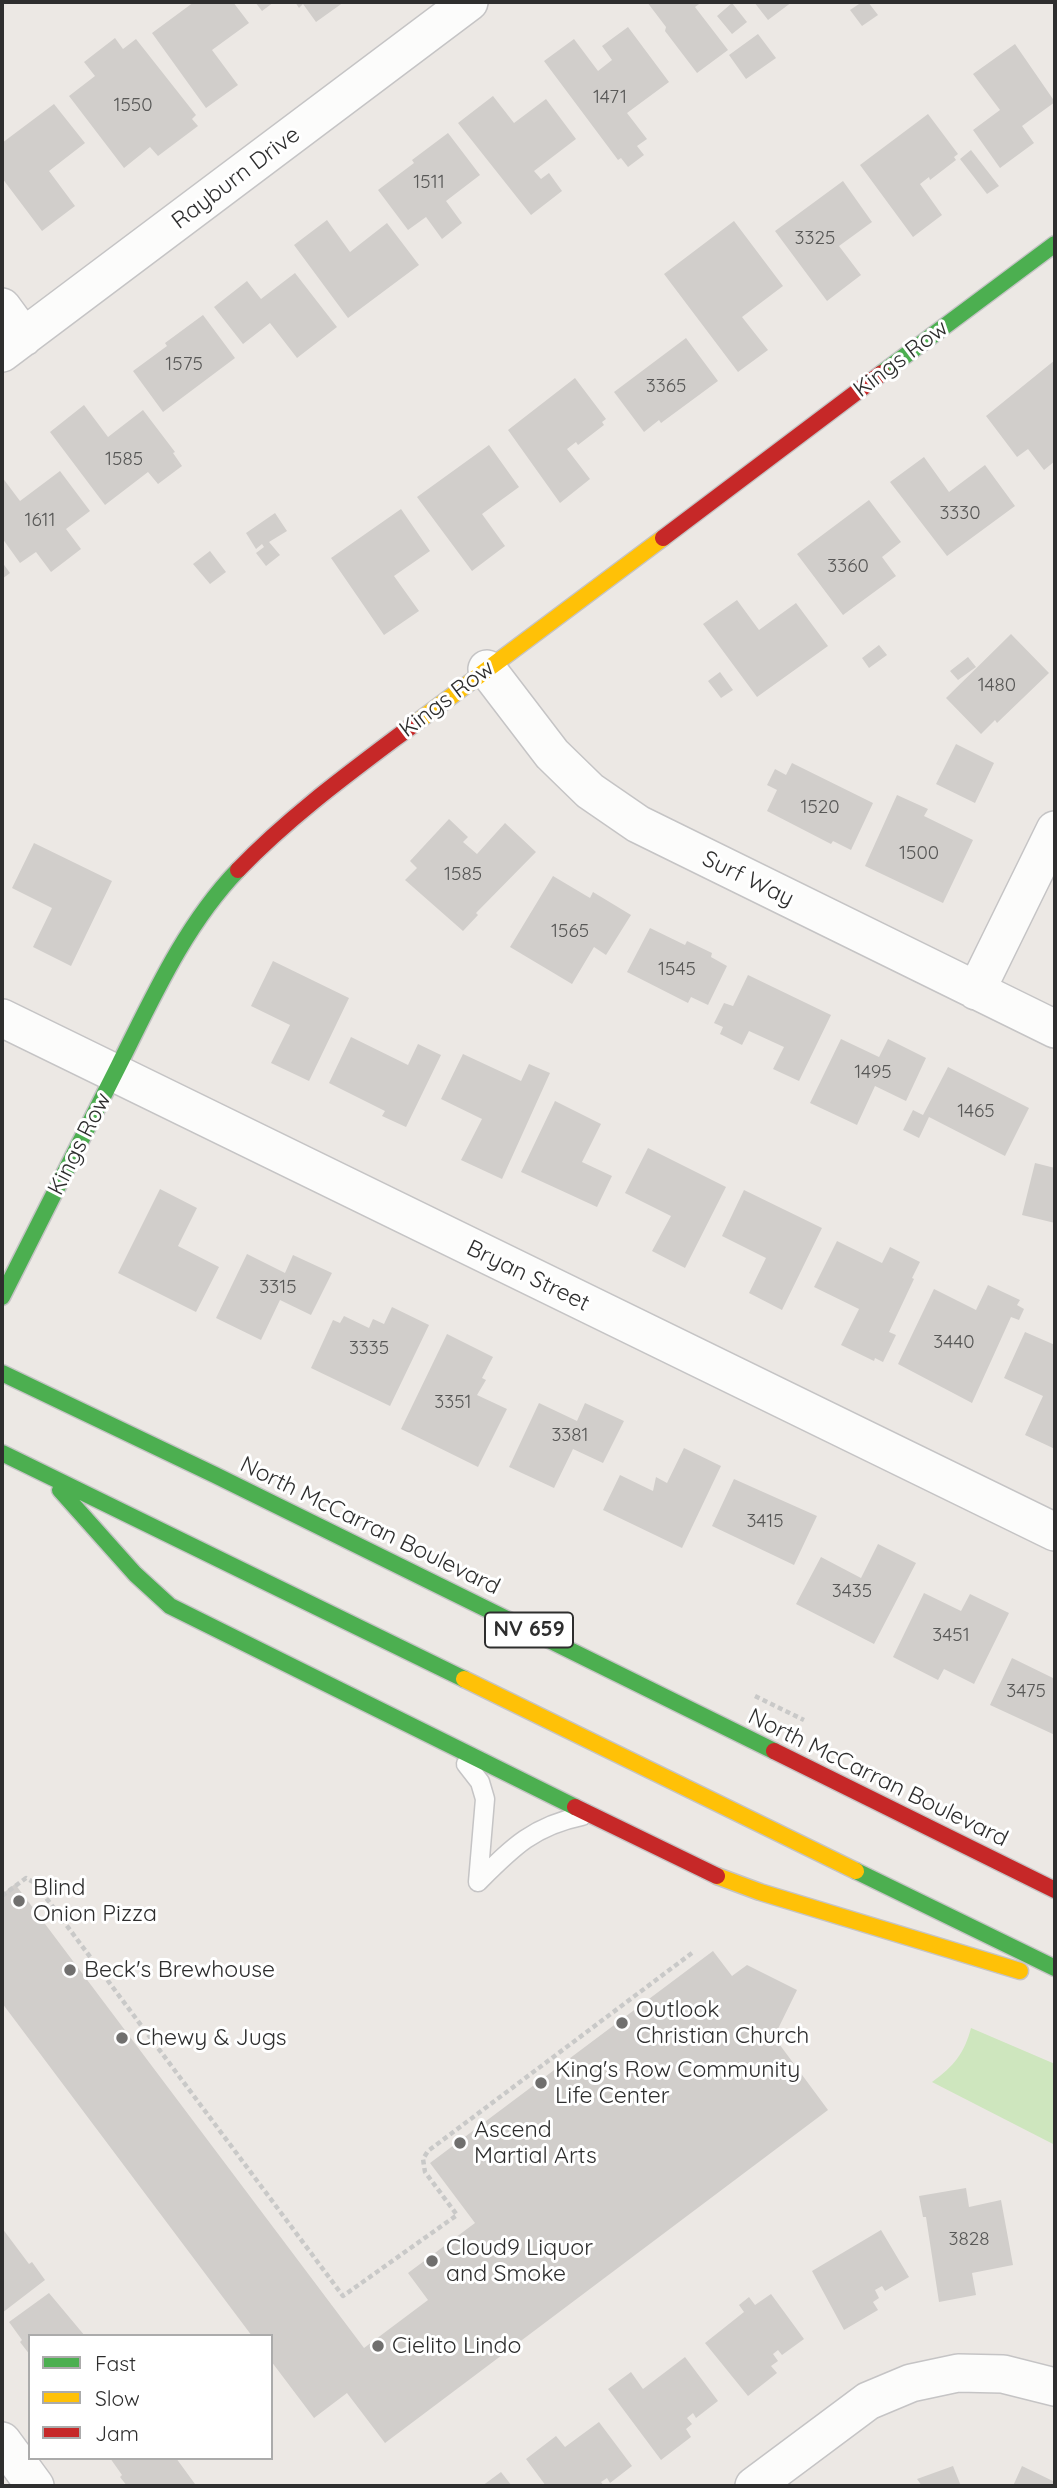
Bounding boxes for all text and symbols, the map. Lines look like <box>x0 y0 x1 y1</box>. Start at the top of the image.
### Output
house number: 1471 <box>593 86 627 108</box>
house number: 1550 <box>113 94 153 116</box>
street label: Rayburn Drive <box>166 121 306 235</box>
house number: 1511 <box>413 171 445 193</box>
house number: 3325 <box>795 227 835 249</box>
street label: Kings Row <box>848 314 954 404</box>
house number: 1575 <box>165 353 203 375</box>
house number: 3365 <box>646 375 686 397</box>
house number: 1585 <box>105 448 143 470</box>
house number: 3330 <box>939 502 981 524</box>
house number: 1611 <box>24 509 56 531</box>
house number: 3360 <box>827 555 869 577</box>
street label: Kings Row <box>394 654 500 744</box>
house number: 1480 <box>978 674 1016 696</box>
house number: 1520 <box>800 796 840 818</box>
house number: 1500 <box>899 842 939 864</box>
street label: Surf Way <box>698 845 798 913</box>
house number: 1585 <box>444 863 482 885</box>
house number: 1565 <box>551 920 589 942</box>
house number: 1545 <box>658 958 696 980</box>
house number: 1495 <box>854 1061 892 1083</box>
street label: Kings Row <box>42 1088 118 1200</box>
house number: 1465 <box>957 1100 995 1122</box>
street label: Bryan Street <box>462 1234 594 1318</box>
house number: 3315 <box>259 1276 297 1298</box>
house number: 3440 <box>933 1331 975 1353</box>
house number: 3335 <box>349 1337 389 1359</box>
house number: 3351 <box>434 1391 472 1413</box>
house number: 3381 <box>551 1424 589 1446</box>
street label: North McCarran Boulevard <box>236 1451 504 1601</box>
house number: 3415 <box>746 1510 784 1532</box>
house number: 3435 <box>832 1580 872 1602</box>
road number: NV 659 <box>485 1612 573 1648</box>
house number: 3451 <box>932 1624 970 1646</box>
house number: 3475 <box>1006 1680 1046 1702</box>
street label: North McCarran Boulevard <box>744 1703 1012 1853</box>
place label: Blind Onion Pizza <box>33 1874 157 1928</box>
marker: Blind Onion Pizza <box>11 1893 27 1909</box>
place label: Beck's Brewhouse <box>84 1956 275 1984</box>
marker: Beck's Brewhouse <box>62 1962 78 1978</box>
place label: Outlook Christian Church <box>636 1996 809 2050</box>
marker: Outlook Christian Church <box>614 2015 630 2031</box>
place label: Chewy & Jugs <box>136 2024 287 2052</box>
marker: Chewy & Jugs <box>114 2030 130 2046</box>
place label: King's Row Community Life Center <box>555 2056 800 2110</box>
marker: King's Row Community Life Center <box>533 2075 549 2091</box>
place label: Ascend Martial Arts <box>474 2116 597 2170</box>
marker: Ascend Martial Arts <box>452 2135 468 2151</box>
house number: 3828 <box>948 2228 990 2250</box>
place label: Cloud9 Liquor and Smoke <box>446 2234 593 2288</box>
marker: Cloud9 Liquor and Smoke <box>424 2253 440 2269</box>
place label: Cielito Lindo <box>392 2332 521 2360</box>
legend <box>28 2334 273 2460</box>
marker: Cielito Lindo <box>370 2338 386 2354</box>
text: Fast <box>95 2350 136 2376</box>
text: Slow <box>95 2385 140 2411</box>
text: Jam <box>95 2420 139 2446</box>

